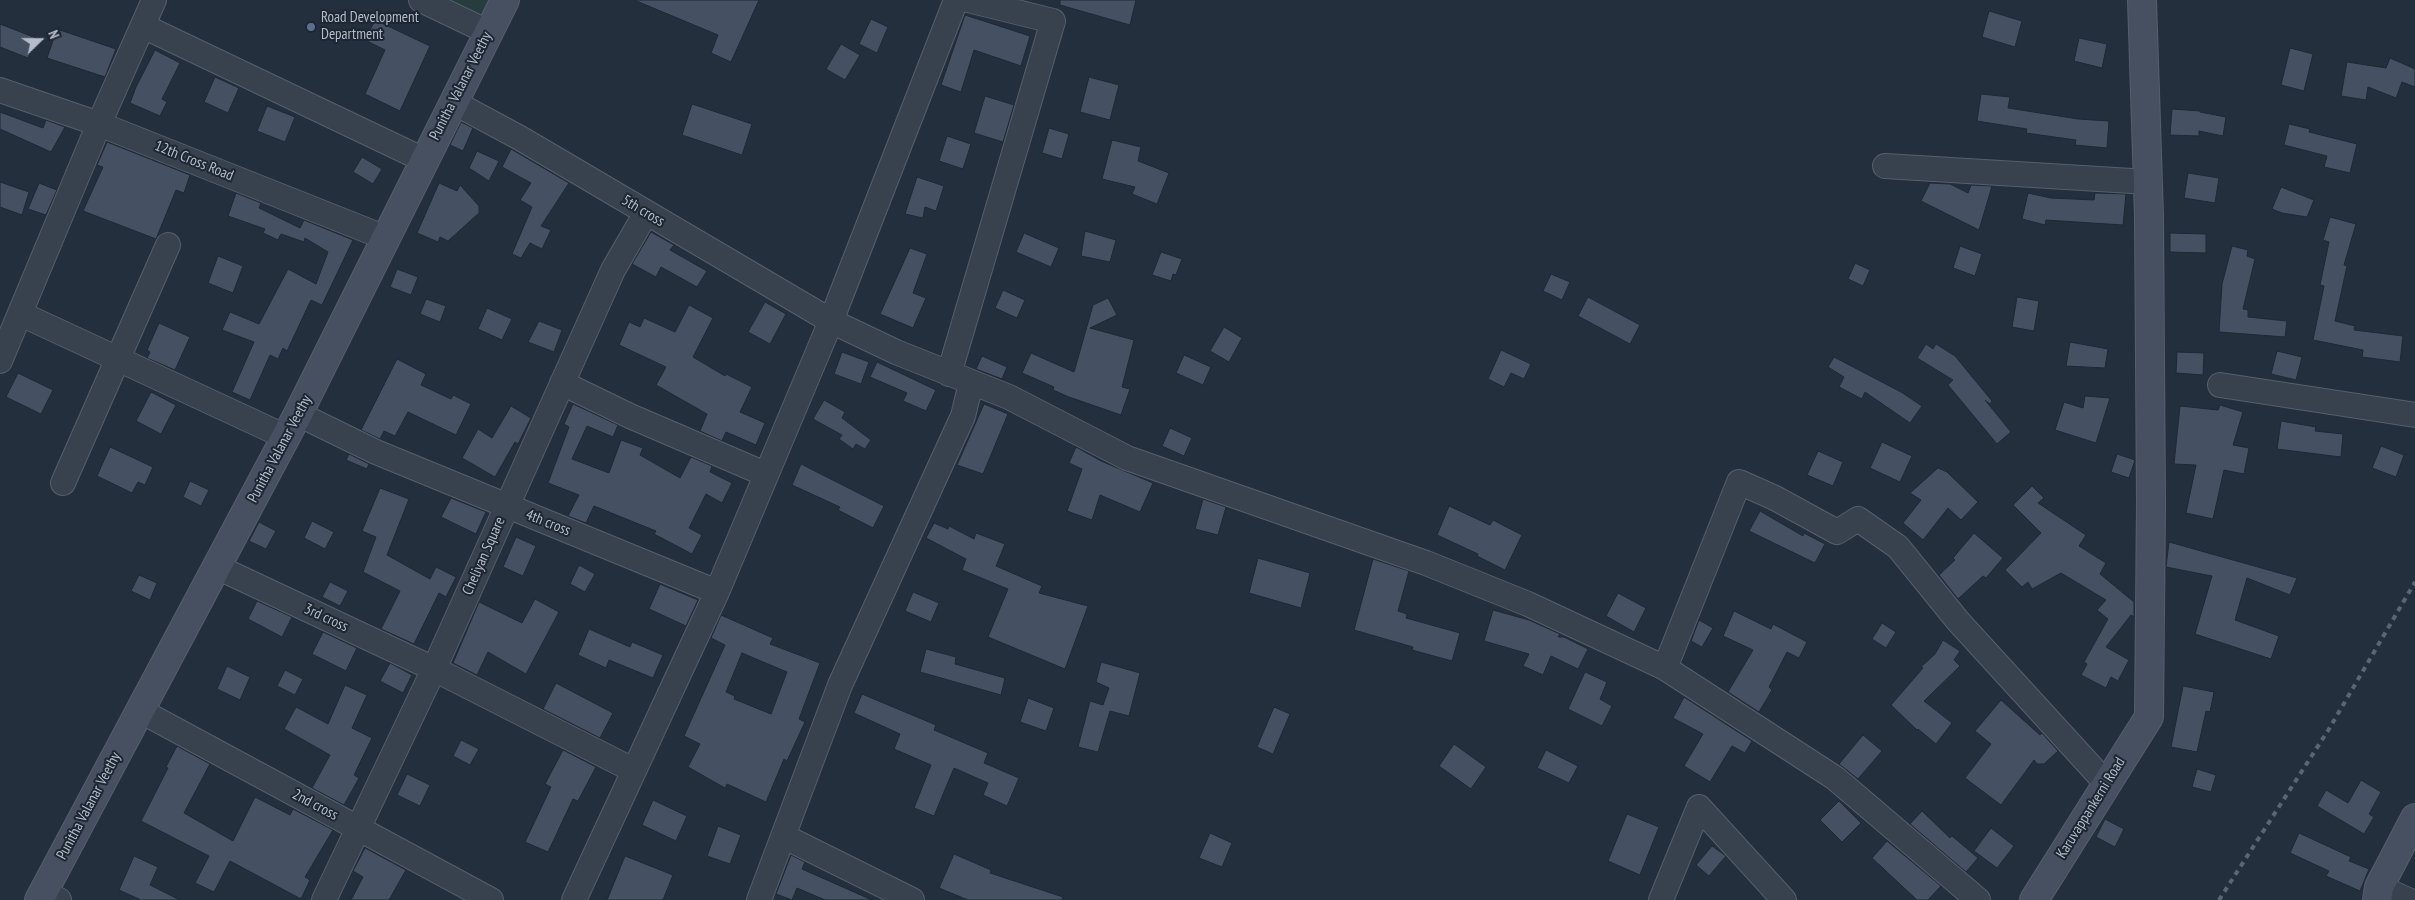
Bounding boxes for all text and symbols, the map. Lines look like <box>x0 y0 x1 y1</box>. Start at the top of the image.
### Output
place label: Road Development Department <box>321 9 419 44</box>
north arrow <box>15 15 65 65</box>
marker: Road Development Department <box>305 21 317 33</box>
text: N <box>44 28 64 41</box>
street label: Punitha Valanar Veethy <box>426 29 496 143</box>
street label: 12th Cross Road <box>152 137 236 185</box>
street label: 5th cross <box>618 191 668 231</box>
street label: Punitha Valanar Veethy <box>244 392 316 506</box>
street label: 4th cross <box>523 506 573 540</box>
street label: Cheliyan Square <box>459 514 509 598</box>
street label: 3rd cross <box>301 600 351 636</box>
street label: Punitha Valanar Veethy <box>53 749 125 863</box>
street label: Karuvappankerni Road <box>2053 754 2129 862</box>
street label: 2nd cross <box>289 786 341 824</box>

